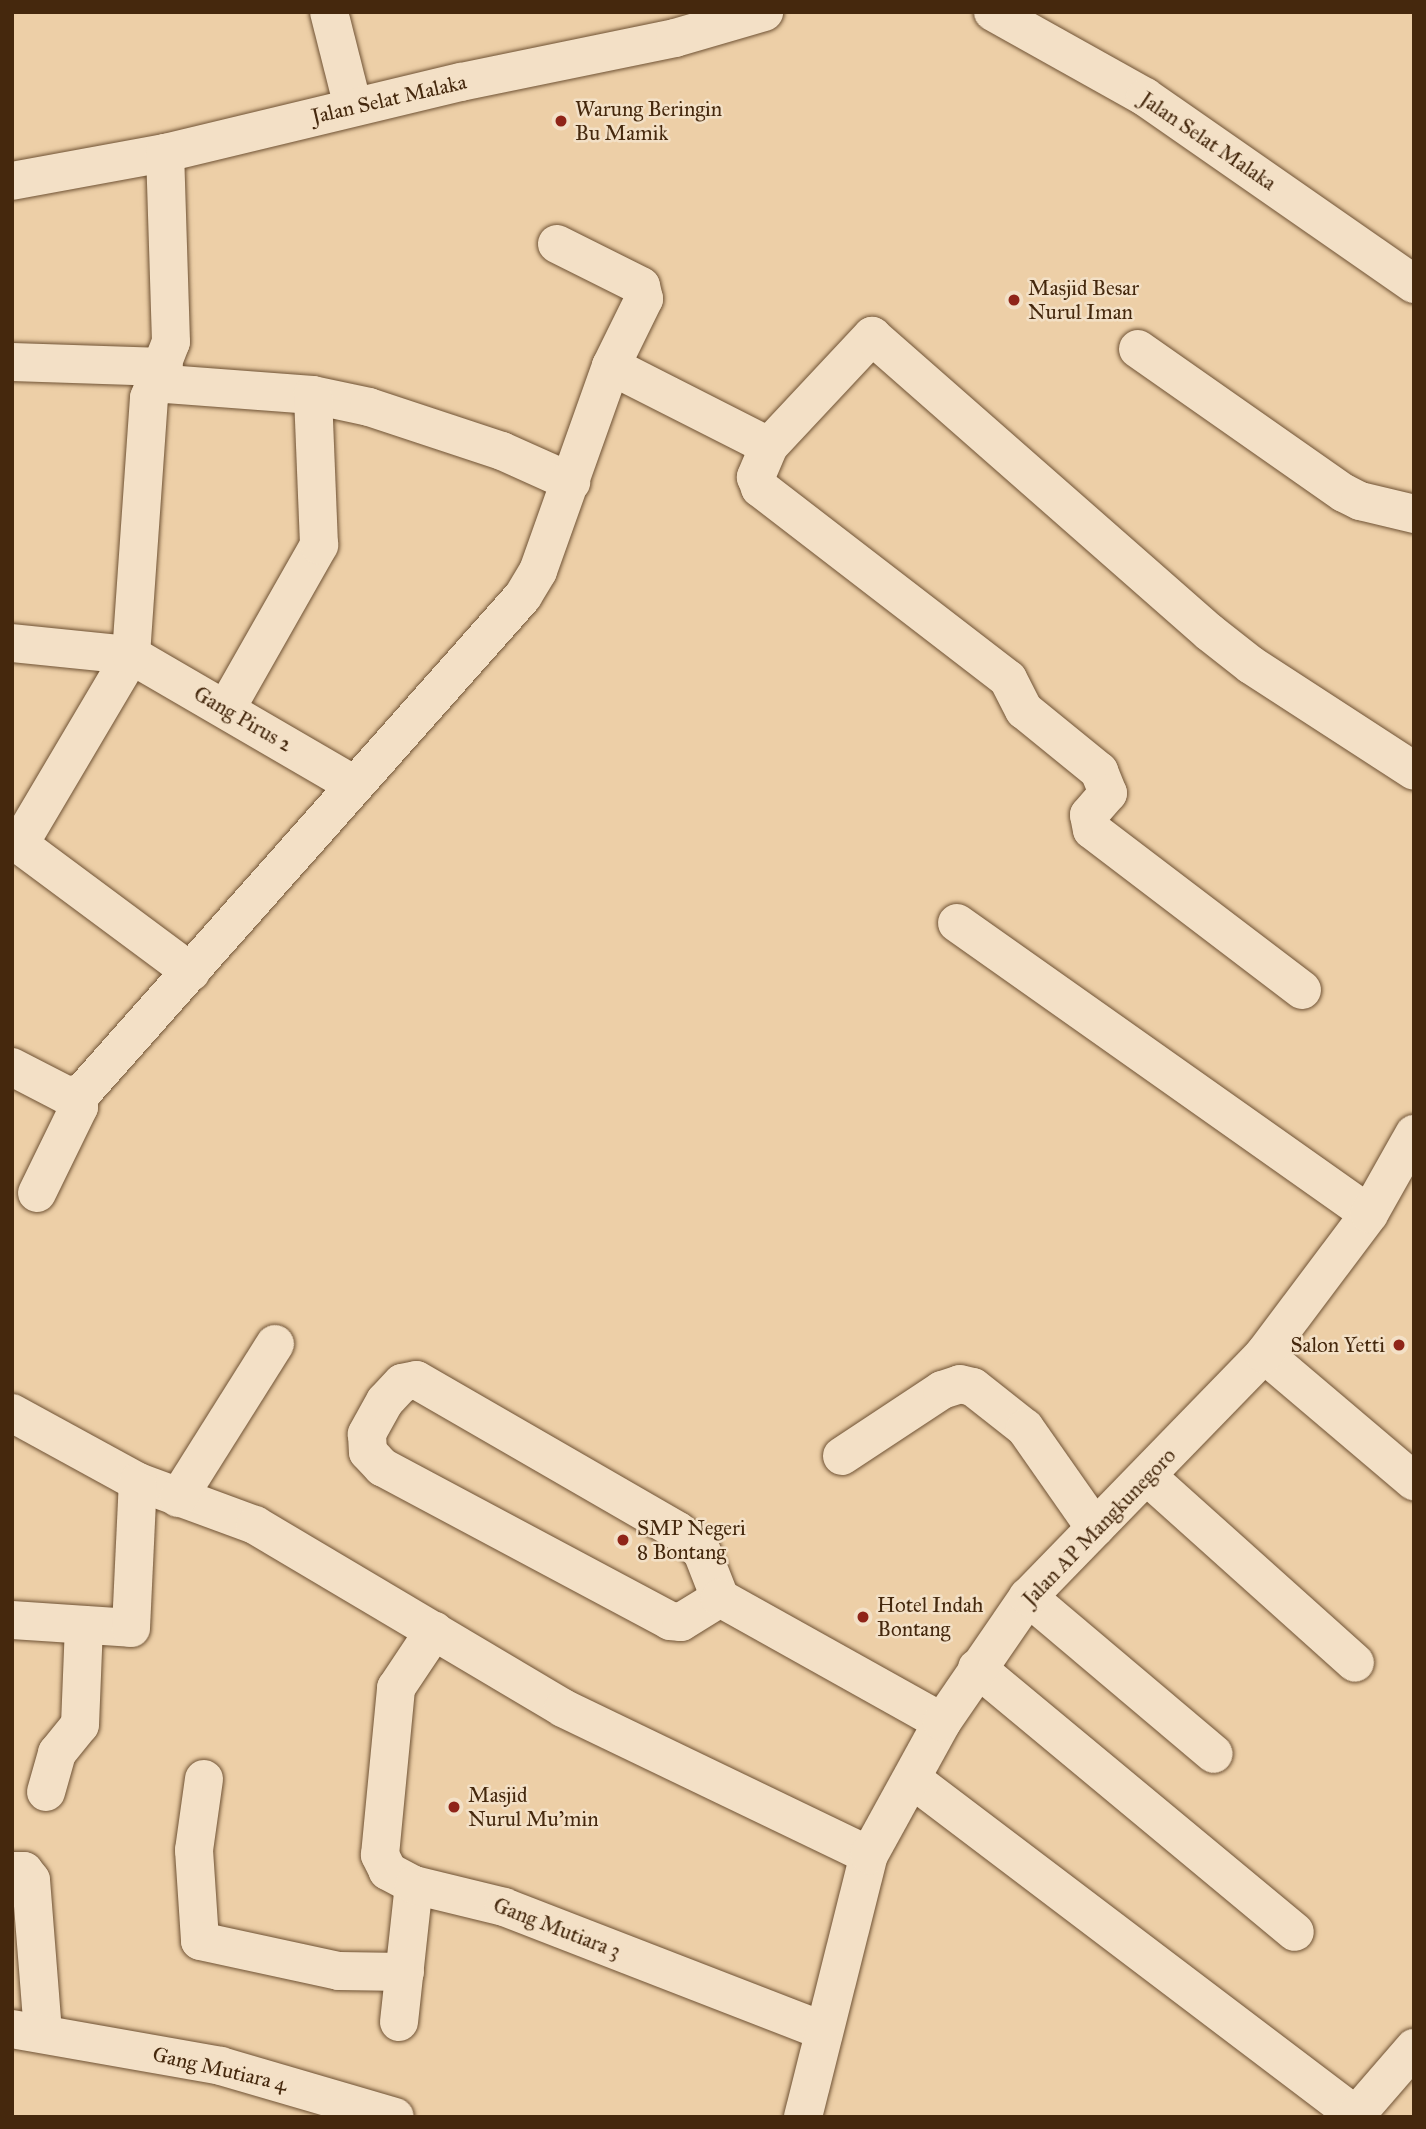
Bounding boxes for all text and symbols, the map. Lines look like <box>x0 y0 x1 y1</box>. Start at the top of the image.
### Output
street label: Jalan Selat Malaka <box>309 69 469 129</box>
street label: Jalan Selat Malaka <box>1135 86 1281 196</box>
place label: Warung Beringin Bu Mamik <box>575 96 722 146</box>
marker: Warung Beringin Bu Mamik <box>553 113 569 129</box>
place label: Masjid Besar Nurul Iman <box>1028 275 1139 325</box>
marker: Masjid Besar Nurul Iman <box>1006 292 1022 308</box>
street label: Gang Pirus 2 <box>189 681 297 757</box>
place label: Salon Yetti <box>1291 1332 1385 1358</box>
marker: Salon Yetti <box>1391 1337 1407 1353</box>
street label: Jalan AP Mangkunegoro <box>1017 1443 1181 1611</box>
place label: SMP Negeri 8 Bontang <box>637 1515 746 1565</box>
marker: SMP Negeri 8 Bontang <box>615 1532 631 1548</box>
place label: Hotel Indah Bontang <box>877 1592 983 1642</box>
marker: Hotel Indah Bontang <box>855 1609 871 1625</box>
place label: Masjid Nurul Mu'min <box>468 1782 599 1832</box>
marker: Masjid Nurul Mu'min <box>446 1799 462 1815</box>
street label: Gang Mutiara 3 <box>490 1892 624 1964</box>
street label: Gang Mutiara 4 <box>150 2041 290 2097</box>

